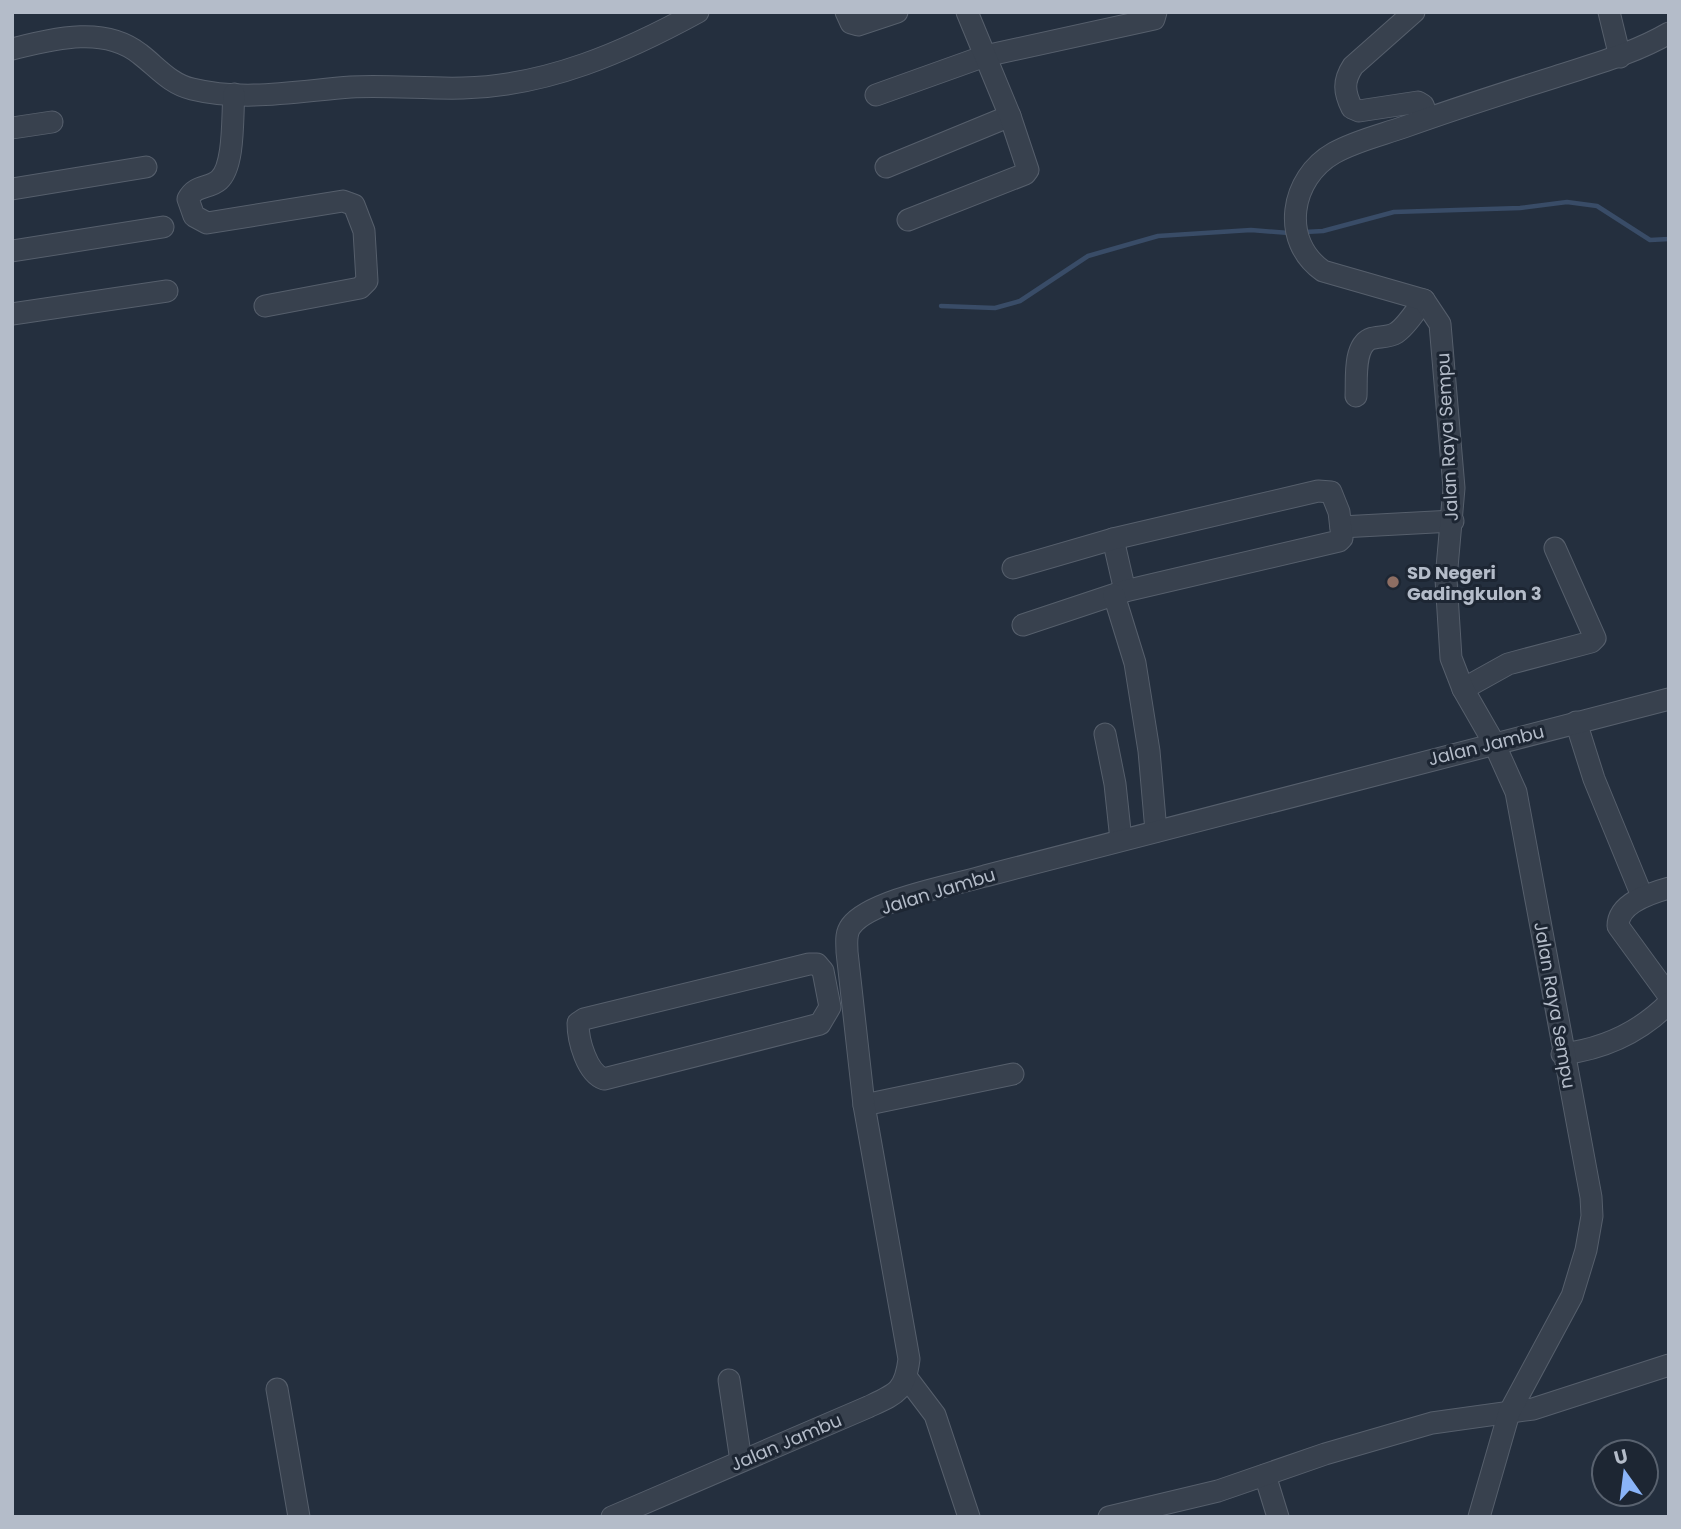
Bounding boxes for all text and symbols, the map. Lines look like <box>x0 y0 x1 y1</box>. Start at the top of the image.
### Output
street label: Jalan Raya Sempu <box>1430 352 1464 522</box>
place label: SD Negeri Gadingkulon 3 <box>1407 560 1542 606</box>
marker: SD Negeri Gadingkulon 3 <box>1385 574 1401 590</box>
street label: Jalan Jambu <box>1425 719 1547 771</box>
street label: Jalan Jambu <box>878 862 998 920</box>
street label: Jalan Raya Sempu <box>1528 920 1582 1090</box>
street label: Jalan Jambu <box>727 1407 845 1477</box>
north arrow <box>1590 1438 1660 1508</box>
text: U <box>1611 1442 1631 1472</box>

